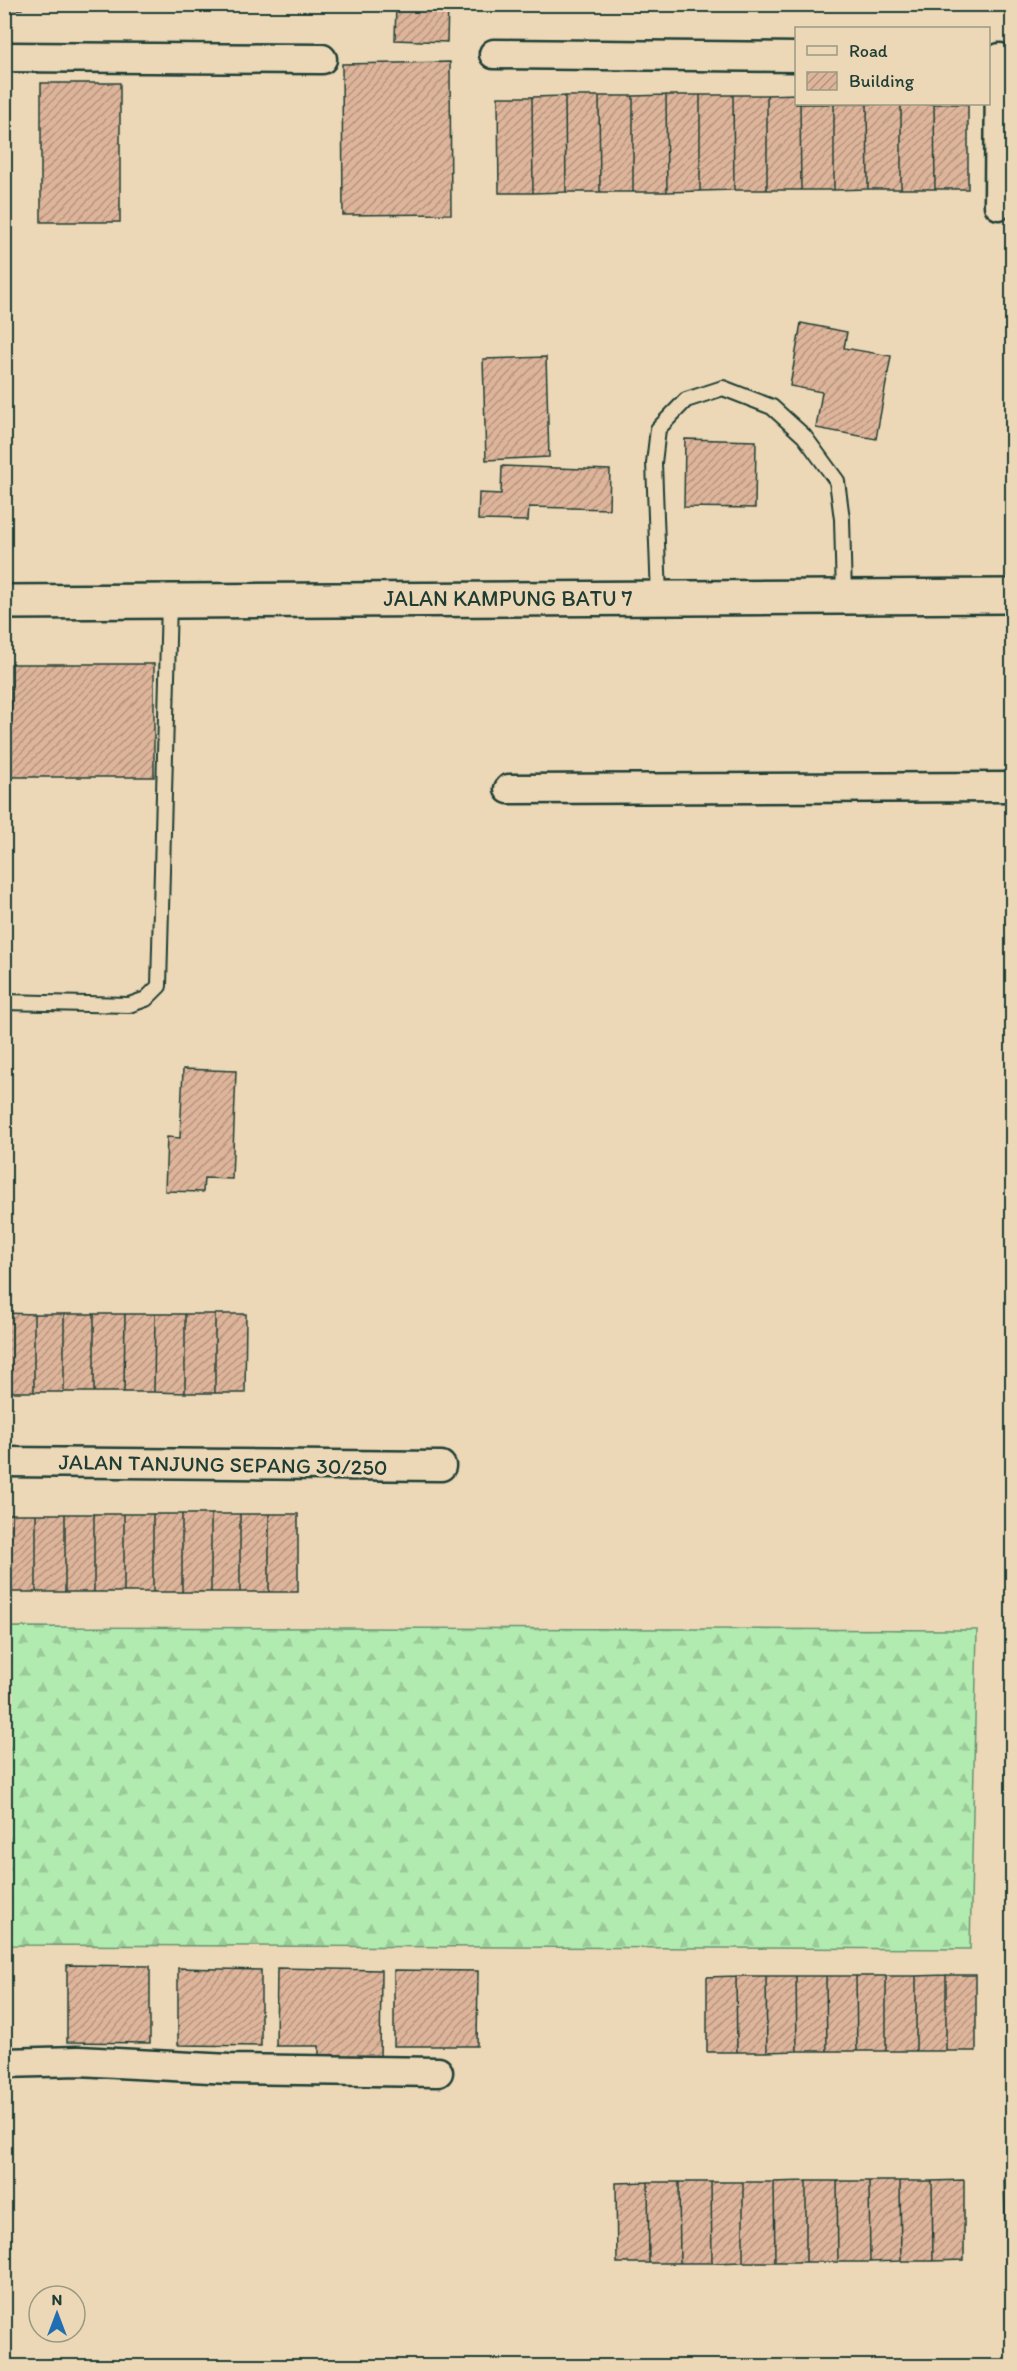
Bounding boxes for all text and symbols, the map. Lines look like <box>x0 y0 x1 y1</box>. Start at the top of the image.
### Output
legend <box>795 27 990 105</box>
text: Road <box>849 40 888 62</box>
text: Building <box>849 70 915 92</box>
street label: JALAN KAMPUNG BATU 7 <box>383 585 633 612</box>
street label: JALAN TANJUNG SEPANG 30/250 <box>58 1448 388 1481</box>
north arrow <box>27 2284 87 2344</box>
text: N <box>52 2290 62 2309</box>

